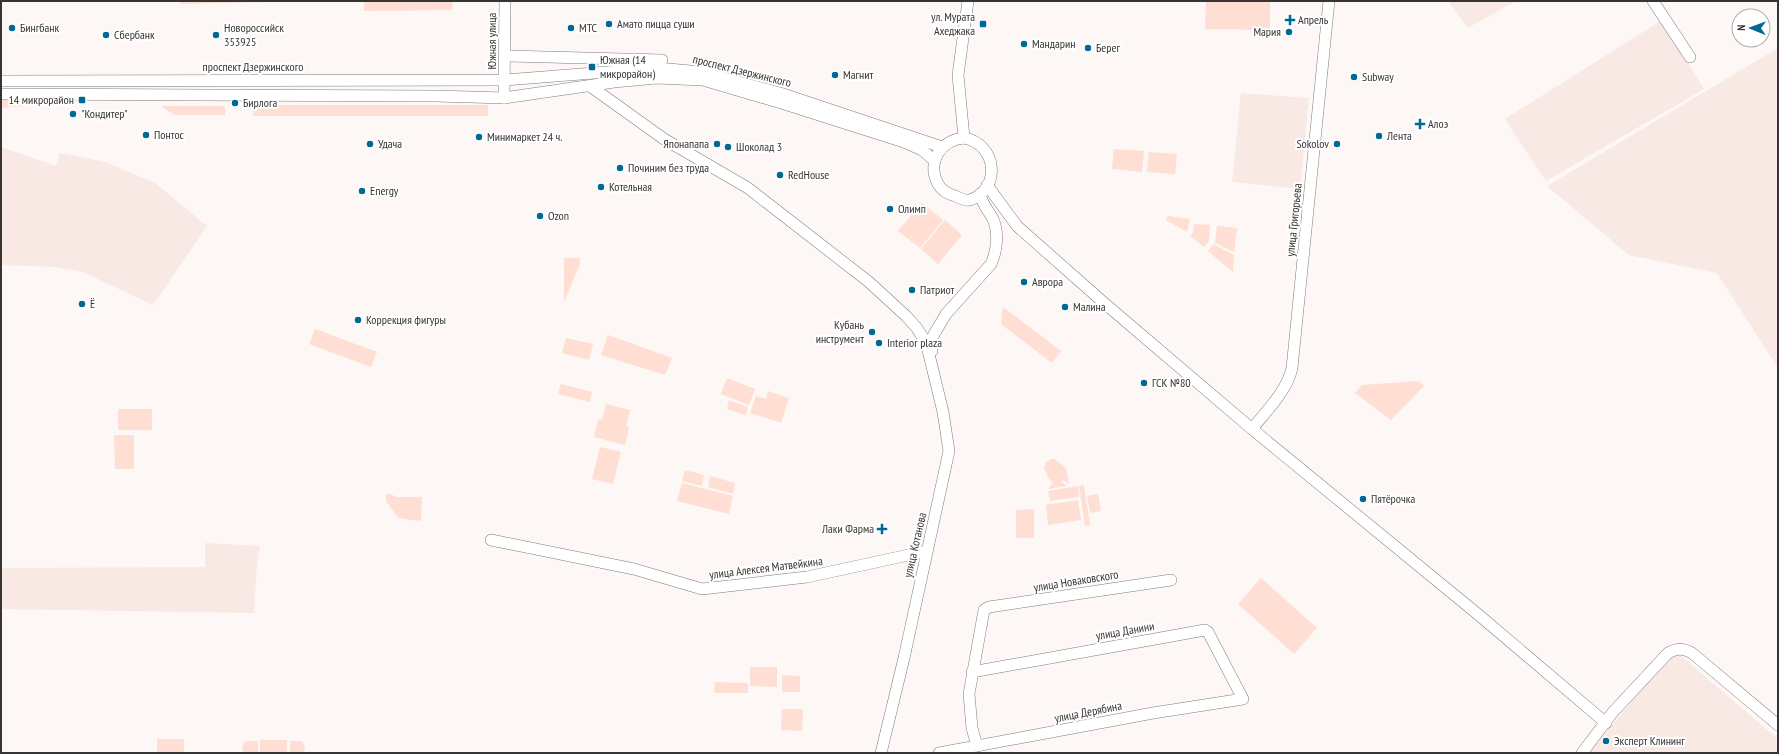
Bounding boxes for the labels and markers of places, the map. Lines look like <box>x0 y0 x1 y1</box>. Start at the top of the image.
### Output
place label: ул. Мурата Ахеджака <box>931 9 975 38</box>
place label: Апрель <box>1298 12 1329 27</box>
marker: Апрель <box>1285 15 1295 25</box>
place label: Амато пицца суши <box>617 16 695 31</box>
marker: Амато пицца суши <box>604 19 614 29</box>
marker: ул. Мурата Ахеджака <box>978 19 988 29</box>
place label: Бингбанк <box>20 20 60 35</box>
place label: Новороссийск 353925 <box>224 20 284 49</box>
place label: МТС <box>579 20 598 35</box>
marker: Бингбанк <box>7 23 17 33</box>
marker: МТС <box>566 23 576 33</box>
place label: Мария <box>1253 24 1281 39</box>
place label: Сбербанк <box>114 27 155 42</box>
marker: Мария <box>1284 27 1294 37</box>
marker: Сбербанк <box>101 30 111 40</box>
marker: Новороссийск 353925 <box>211 30 221 40</box>
place label: Мандарин <box>1032 36 1075 51</box>
marker: Мандарин <box>1019 39 1029 49</box>
place label: Берег <box>1096 40 1120 55</box>
marker: Берег <box>1083 43 1093 53</box>
place label: Южная (14 микрорайон) <box>600 52 655 81</box>
marker: Южная (14 микрорайон) <box>587 62 597 72</box>
place label: Магнит <box>843 67 873 82</box>
place label: Subway <box>1362 69 1394 84</box>
marker: Магнит <box>830 70 840 80</box>
marker: Subway <box>1349 72 1359 82</box>
place label: 14 микрорайон <box>8 92 74 107</box>
marker: 14 микрорайон <box>77 95 87 105</box>
place label: Бирлога <box>243 95 277 110</box>
marker: Бирлога <box>230 98 240 108</box>
place label: "Кондитер" <box>81 106 127 121</box>
marker: "Кондитер" <box>68 109 78 119</box>
place label: Алоэ <box>1428 116 1449 131</box>
marker: Алоэ <box>1415 119 1425 129</box>
place label: Понтос <box>154 127 185 142</box>
place label: Лента <box>1386 128 1412 143</box>
place label: Минимаркет 24 ч. <box>487 129 563 144</box>
marker: Понтос <box>141 130 151 140</box>
marker: Лента <box>1374 131 1384 141</box>
marker: Минимаркет 24 ч. <box>474 132 484 142</box>
place label: Удача <box>378 136 402 151</box>
place label: Японапапа <box>663 136 709 151</box>
place label: Sokolov <box>1296 136 1329 151</box>
marker: Удача <box>365 139 375 149</box>
marker: Японапапа <box>712 139 722 149</box>
place label: Шоколад 3 <box>736 139 782 154</box>
marker: Sokolov <box>1332 139 1342 149</box>
marker: Шоколад 3 <box>723 142 733 152</box>
place label: Починим без труда <box>628 160 709 175</box>
marker: Починим без труда <box>615 163 625 173</box>
place label: RedHouse <box>788 167 829 182</box>
marker: RedHouse <box>775 170 785 180</box>
place label: Котельная <box>609 179 652 194</box>
marker: Котельная <box>596 182 606 192</box>
place label: Energy <box>370 183 399 198</box>
marker: Energy <box>357 186 367 196</box>
place label: Олимп <box>898 201 926 216</box>
marker: Олимп <box>885 204 895 214</box>
place label: Ozon <box>548 208 569 223</box>
marker: Ozon <box>535 211 545 221</box>
place label: Аврора <box>1032 274 1063 289</box>
marker: Аврора <box>1019 277 1029 287</box>
place label: Патриот <box>920 282 954 297</box>
marker: Патриот <box>907 285 917 295</box>
place label: Ё <box>90 296 95 311</box>
marker: Ё <box>77 299 87 309</box>
place label: Малина <box>1073 299 1106 314</box>
marker: Малина <box>1060 302 1070 312</box>
place label: Коррекция фигуры <box>366 312 446 327</box>
marker: Коррекция фигуры <box>353 315 363 325</box>
place label: Кубань инструмент <box>816 317 864 346</box>
marker: Кубань инструмент <box>867 327 877 337</box>
place label: Interior plaza <box>887 335 942 350</box>
marker: Interior plaza <box>874 338 884 348</box>
place label: ГСК №80 <box>1152 375 1191 390</box>
marker: ГСК №80 <box>1139 378 1149 388</box>
place label: Пятёрочка <box>1371 491 1415 506</box>
marker: Пятёрочка <box>1358 494 1368 504</box>
place label: Лаки Фарма <box>821 521 874 536</box>
marker: Лаки Фарма <box>877 524 887 534</box>
place label: Эксперт Клининг <box>1614 733 1685 748</box>
marker: Эксперт Клининг <box>1601 736 1611 746</box>

